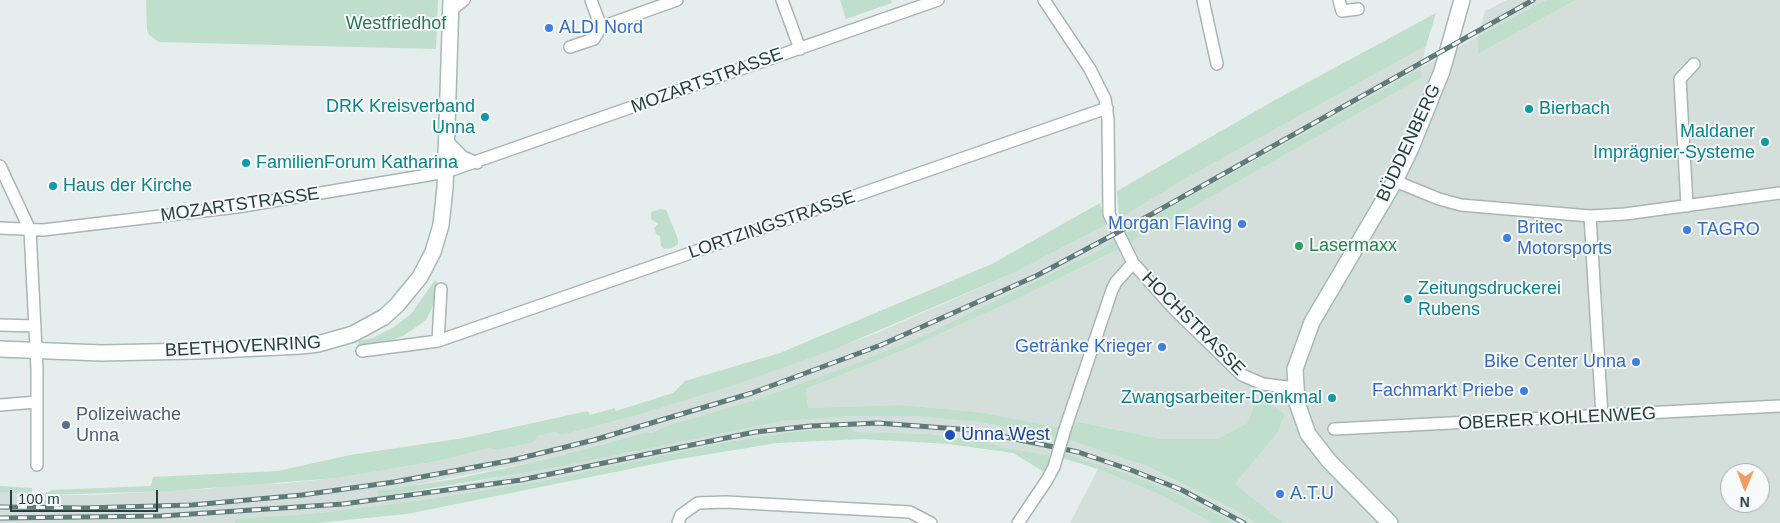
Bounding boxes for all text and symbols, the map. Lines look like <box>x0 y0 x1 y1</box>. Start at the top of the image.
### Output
park label: Westfriedhof <box>346 13 446 35</box>
place label: ALDI Nord <box>559 17 643 39</box>
marker: ALDI Nord <box>543 22 555 34</box>
street label: MOZARTSTRASSE <box>628 44 786 118</box>
street label: BÜDDENBERG <box>1372 81 1446 205</box>
place label: DRK Kreisverband Unna <box>326 96 475 138</box>
place label: Bierbach <box>1539 98 1610 120</box>
marker: Bierbach <box>1523 103 1535 115</box>
marker: DRK Kreisverband Unna <box>479 111 491 123</box>
place label: Maldaner Imprägnier-Systeme <box>1593 121 1755 163</box>
marker: Maldaner Imprägnier-Systeme <box>1759 136 1771 148</box>
place label: FamilienForum Katharina <box>256 152 458 174</box>
marker: FamilienForum Katharina <box>240 157 252 169</box>
place label: Haus der Kirche <box>63 175 192 197</box>
marker: Haus der Kirche <box>47 180 59 192</box>
street label: MOZARTSTRASSE <box>159 183 321 227</box>
street label: LORTZINGSTRASSE <box>686 186 858 264</box>
place label: Morgan Flaving <box>1108 213 1232 235</box>
place label: Britec Motorsports <box>1517 217 1612 260</box>
marker: Morgan Flaving <box>1236 218 1248 230</box>
place label: TAGRO <box>1697 219 1760 241</box>
marker: TAGRO <box>1681 224 1693 236</box>
marker: Britec Motorsports <box>1501 232 1513 244</box>
place label: Lasermaxx <box>1309 235 1397 257</box>
marker: Lasermaxx <box>1293 240 1305 252</box>
street label: HOCHSTRASSE <box>1137 268 1249 380</box>
place label: Zeitungsdruckerei Rubens <box>1418 278 1561 320</box>
marker: Zeitungsdruckerei Rubens <box>1402 293 1414 305</box>
street label: BEETHOVENRING <box>165 332 321 362</box>
place label: Getränke Krieger <box>1015 336 1152 358</box>
marker: Getränke Krieger <box>1156 341 1168 353</box>
place label: Bike Center Unna <box>1484 351 1626 373</box>
marker: Bike Center Unna <box>1630 356 1642 368</box>
place label: Fachmarkt Priebe <box>1372 380 1514 402</box>
marker: Fachmarkt Priebe <box>1518 385 1530 397</box>
place label: Zwangsarbeiter-Denkmal <box>1121 387 1322 409</box>
marker: Zwangsarbeiter-Denkmal <box>1326 392 1338 404</box>
street label: OBERER KOHLENWEG <box>1458 403 1656 435</box>
place label: Polizeiwache Unna <box>76 404 181 446</box>
marker: Polizeiwache Unna <box>60 419 72 431</box>
place label: Unna West <box>961 424 1050 446</box>
marker: Unna West <box>943 428 957 442</box>
north arrow <box>1720 463 1770 513</box>
scale bar <box>12 480 160 512</box>
place label: A.T.U <box>1290 483 1334 505</box>
marker: A.T.U <box>1274 488 1286 500</box>
text: 100 m <box>18 490 60 507</box>
text: N <box>1740 494 1750 510</box>

